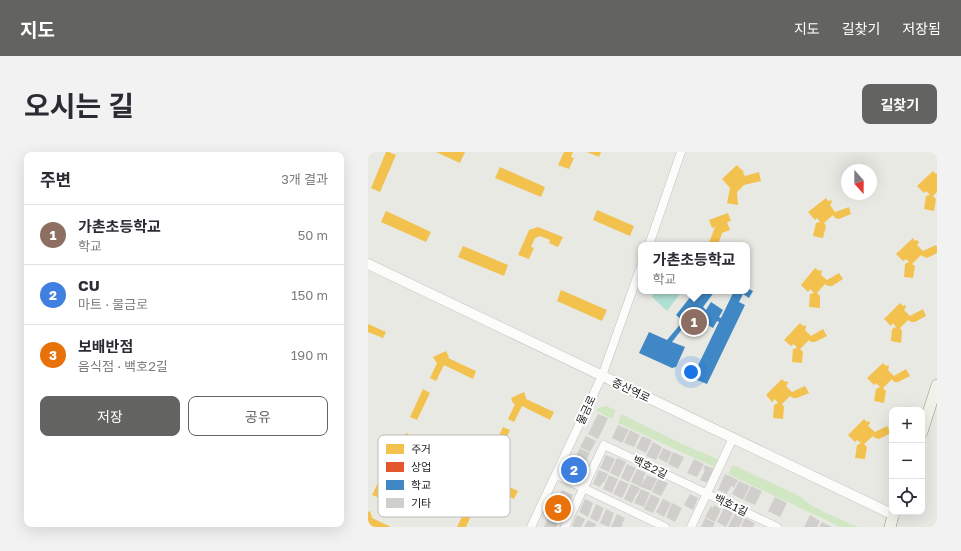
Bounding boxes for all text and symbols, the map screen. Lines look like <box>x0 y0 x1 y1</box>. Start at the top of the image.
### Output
text: 지도 <box>20 18 55 41</box>
text: 지도 <box>794 20 820 37</box>
text: 길찾기 <box>842 20 880 37</box>
text: 저장됨 <box>902 20 941 37</box>
button: 길찾기 <box>862 84 937 124</box>
text: 오시는 길 <box>24 89 134 122</box>
north arrow <box>841 164 877 200</box>
text: 주변 <box>40 169 71 190</box>
text: 3개 결과 <box>281 171 328 187</box>
text: 가촌초등학교 <box>78 217 161 235</box>
text: 1 <box>50 227 56 243</box>
text: 50 m <box>298 227 328 243</box>
text: 학교 <box>78 238 102 254</box>
popup <box>638 242 750 294</box>
text: 가촌초등학교 <box>653 250 735 268</box>
text: 학교 <box>653 271 677 287</box>
text: CU <box>78 276 100 294</box>
text: 2 <box>49 287 57 303</box>
text: 150 m <box>291 287 328 303</box>
text: 마트 · 물금로 <box>78 296 148 312</box>
pin: 1 <box>681 307 707 337</box>
text: 보배반점 <box>78 337 133 355</box>
text: 3 <box>49 347 57 363</box>
text: 190 m <box>291 347 328 363</box>
text: 음식점 · 백호2길 <box>78 358 168 374</box>
your location <box>681 362 701 382</box>
street label: 증산역로 <box>610 375 652 404</box>
street label: 물금로 <box>573 393 598 426</box>
button: 저장 <box>40 396 180 436</box>
button: 공유 <box>188 396 328 436</box>
map controls <box>889 407 925 515</box>
button: + <box>889 407 925 443</box>
legend <box>378 435 510 517</box>
text: 주거 <box>411 442 431 455</box>
button: − <box>889 443 925 479</box>
street label: 백호2길 <box>631 453 670 480</box>
pin: 2 <box>561 455 587 485</box>
text: 상업 <box>411 460 431 473</box>
text: 학교 <box>411 478 431 491</box>
button: locate <box>889 479 925 515</box>
street label: 백호1길 <box>712 491 750 518</box>
pin: 3 <box>545 493 571 523</box>
text: 기타 <box>411 496 431 509</box>

